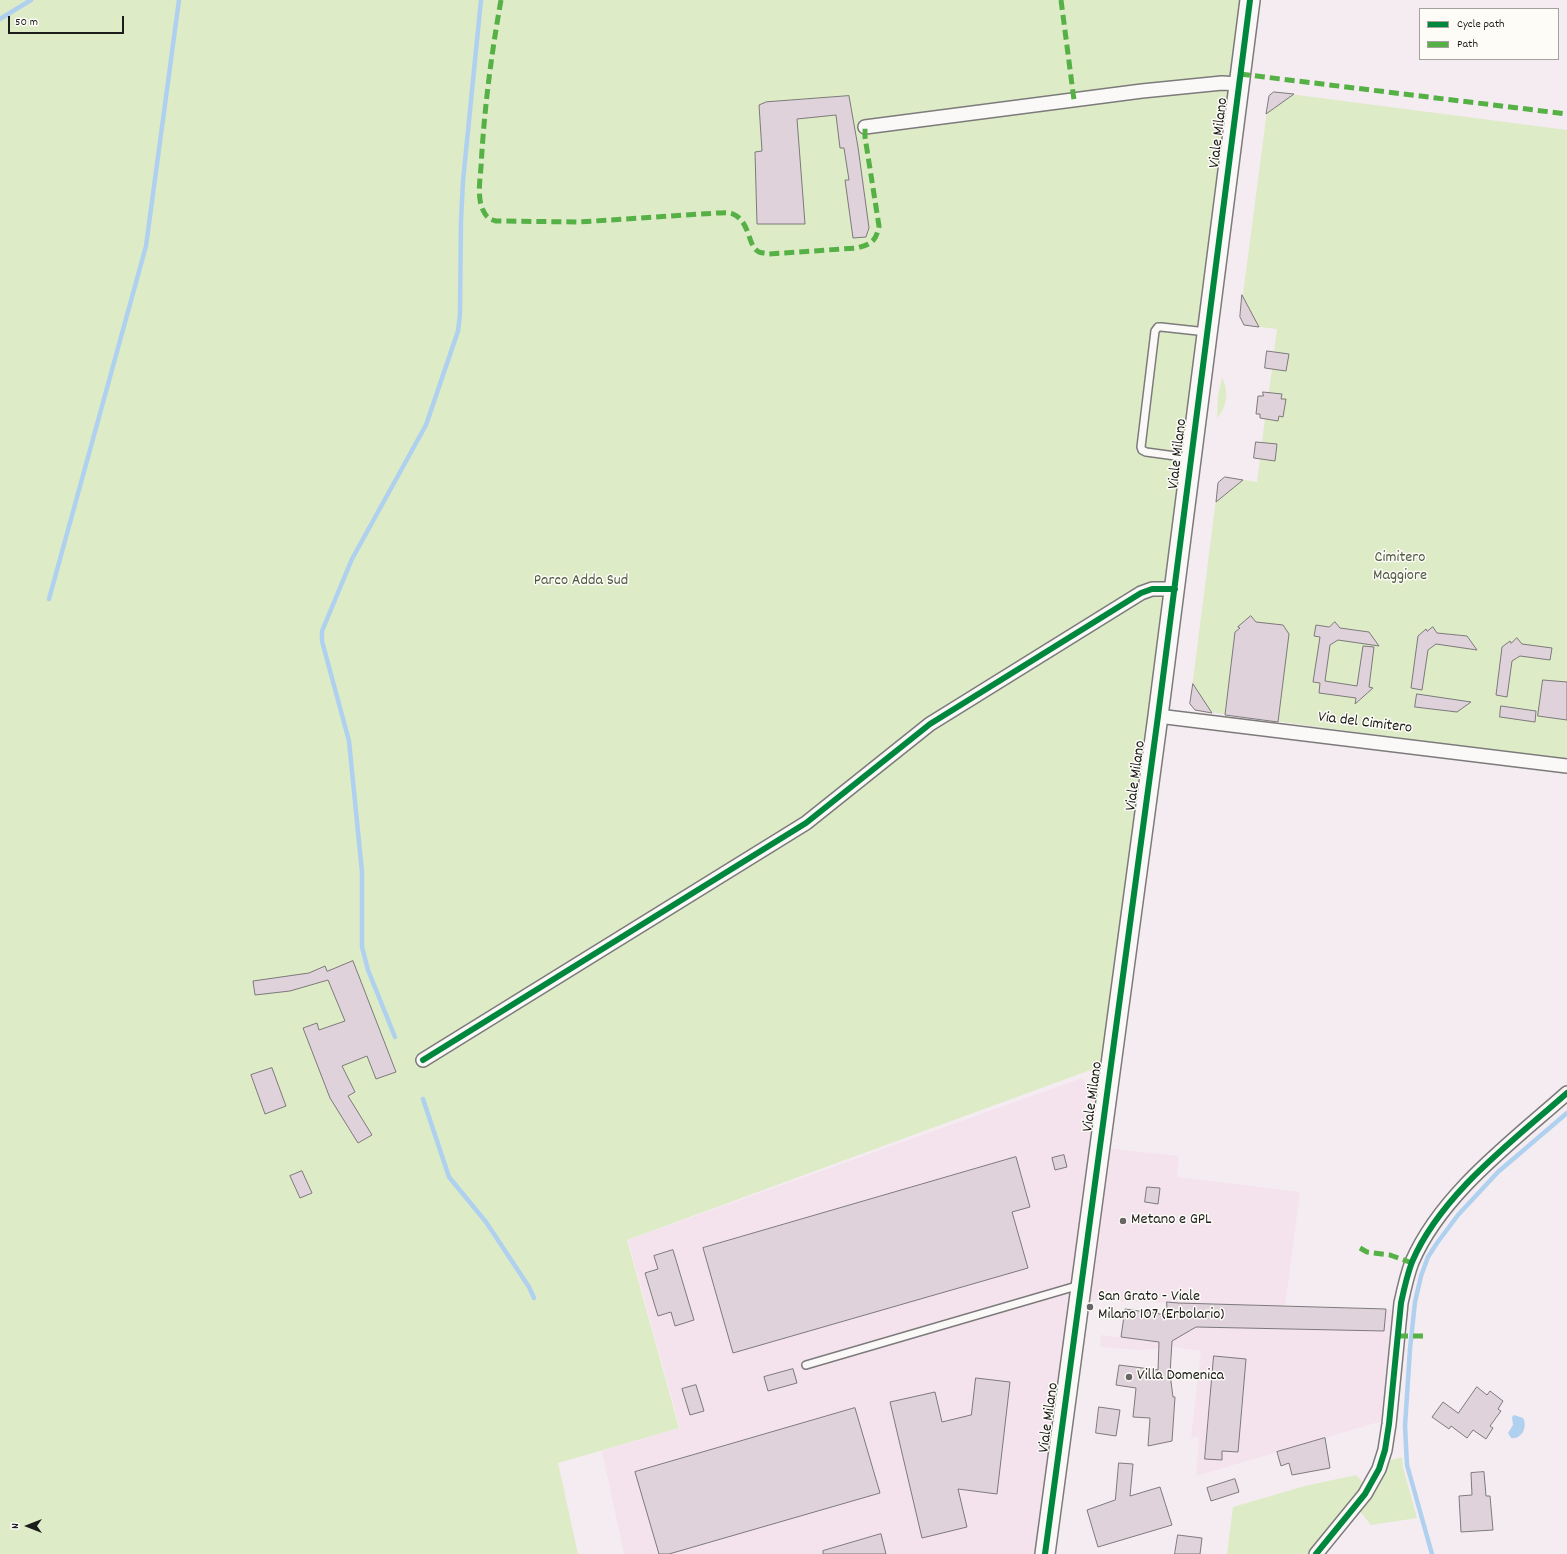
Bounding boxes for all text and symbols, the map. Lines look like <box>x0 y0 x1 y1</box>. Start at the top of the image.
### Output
scale bar <box>10 8 126 34</box>
legend <box>1419 8 1559 60</box>
text: 50 m <box>15 14 38 31</box>
text: Cycle path <box>1457 16 1505 33</box>
text: Path <box>1457 36 1478 53</box>
street label: Viale Milano <box>1206 97 1234 169</box>
street label: Viale Milano <box>1165 418 1193 490</box>
park label: Cimitero Maggiore <box>1373 549 1427 587</box>
park label: Parco Adda Sud <box>534 572 628 592</box>
street label: Via del Cimitero <box>1317 709 1413 739</box>
street label: Viale Milano <box>1123 740 1151 812</box>
street label: Viale Milano <box>1080 1061 1108 1133</box>
place label: Metano e GPL <box>1131 1211 1212 1231</box>
marker: Metano e GPL <box>1118 1216 1128 1226</box>
place label: San Grato - Viale Milano 107 (Erbolario) <box>1098 1288 1224 1326</box>
marker: San Grato - Viale Milano 107 (Erbolario) <box>1085 1302 1095 1312</box>
place label: Villa Domenica <box>1137 1367 1224 1387</box>
marker: Villa Domenica <box>1124 1372 1134 1382</box>
street label: Viale Milano <box>1036 1382 1064 1454</box>
north arrow <box>8 1506 48 1546</box>
text: N <box>8 1523 24 1529</box>

